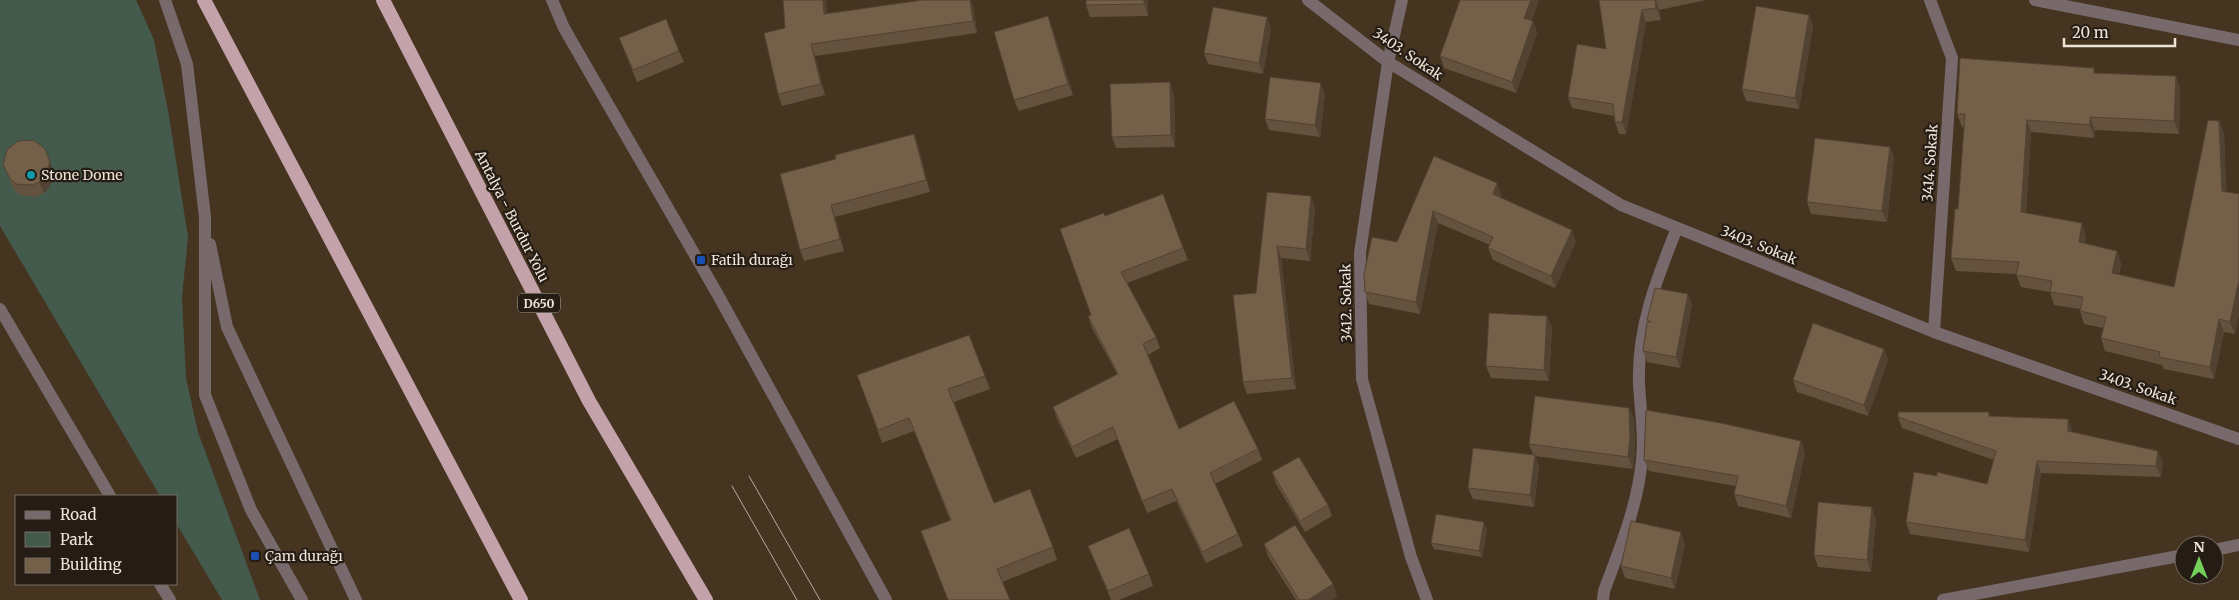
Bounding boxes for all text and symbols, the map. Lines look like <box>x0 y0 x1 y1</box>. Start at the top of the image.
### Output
scale bar <box>2064 15 2175 47</box>
text: 20 m <box>2072 23 2109 42</box>
street label: 3403. Sokak <box>1369 24 1447 84</box>
street label: 3414. Sokak <box>1918 123 1942 202</box>
street label: Antalya - Burdur Yolu <box>470 146 553 285</box>
place label: Stone Dome <box>41 166 123 184</box>
marker: Stone Dome <box>25 169 37 181</box>
street label: 3403. Sokak <box>1718 222 1800 269</box>
place label: Fatih durağı <box>711 251 793 269</box>
marker: Fatih durağı <box>695 254 707 266</box>
street label: 3412. Sokak <box>1336 263 1356 342</box>
road number: D650 <box>518 294 560 312</box>
street label: 3403. Sokak <box>2097 365 2179 409</box>
legend <box>15 495 178 585</box>
text: Road <box>60 505 96 524</box>
text: Park <box>60 530 94 549</box>
north arrow <box>2174 535 2224 585</box>
text: N <box>2193 538 2205 556</box>
place label: Çam durağı <box>265 547 343 565</box>
marker: Çam durağı <box>249 550 261 562</box>
text: Building <box>60 555 122 574</box>

